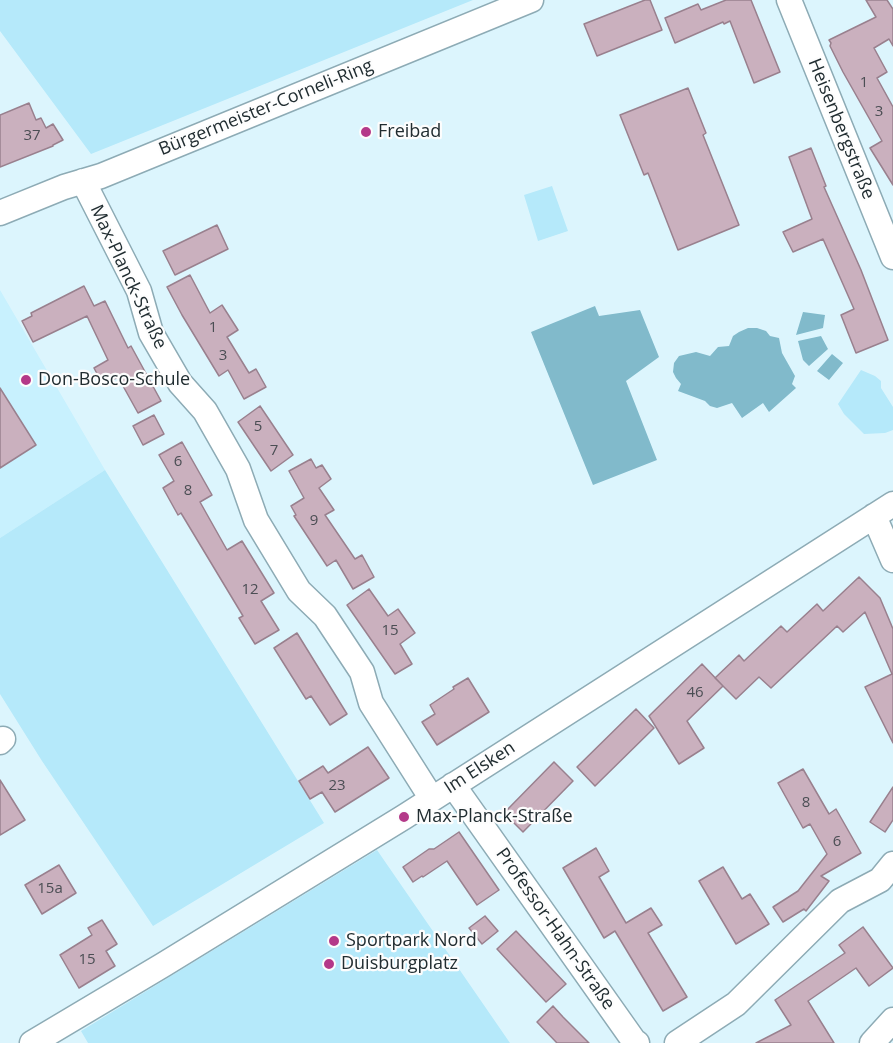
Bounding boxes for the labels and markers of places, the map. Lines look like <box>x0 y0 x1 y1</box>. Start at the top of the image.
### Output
place label: Freibad <box>378 121 441 143</box>
marker: Freibad <box>359 125 373 139</box>
place label: Don-Bosco-Schule <box>38 369 190 391</box>
marker: Don-Bosco-Schule <box>19 373 33 387</box>
place label: Max-Planck-Straße <box>416 806 573 828</box>
marker: Max-Planck-Straße <box>397 810 411 824</box>
place label: Sportpark Nord <box>346 930 477 952</box>
marker: Sportpark Nord <box>327 934 341 948</box>
place label: Duisburgplatz <box>341 953 458 975</box>
marker: Duisburgplatz <box>322 957 336 971</box>

